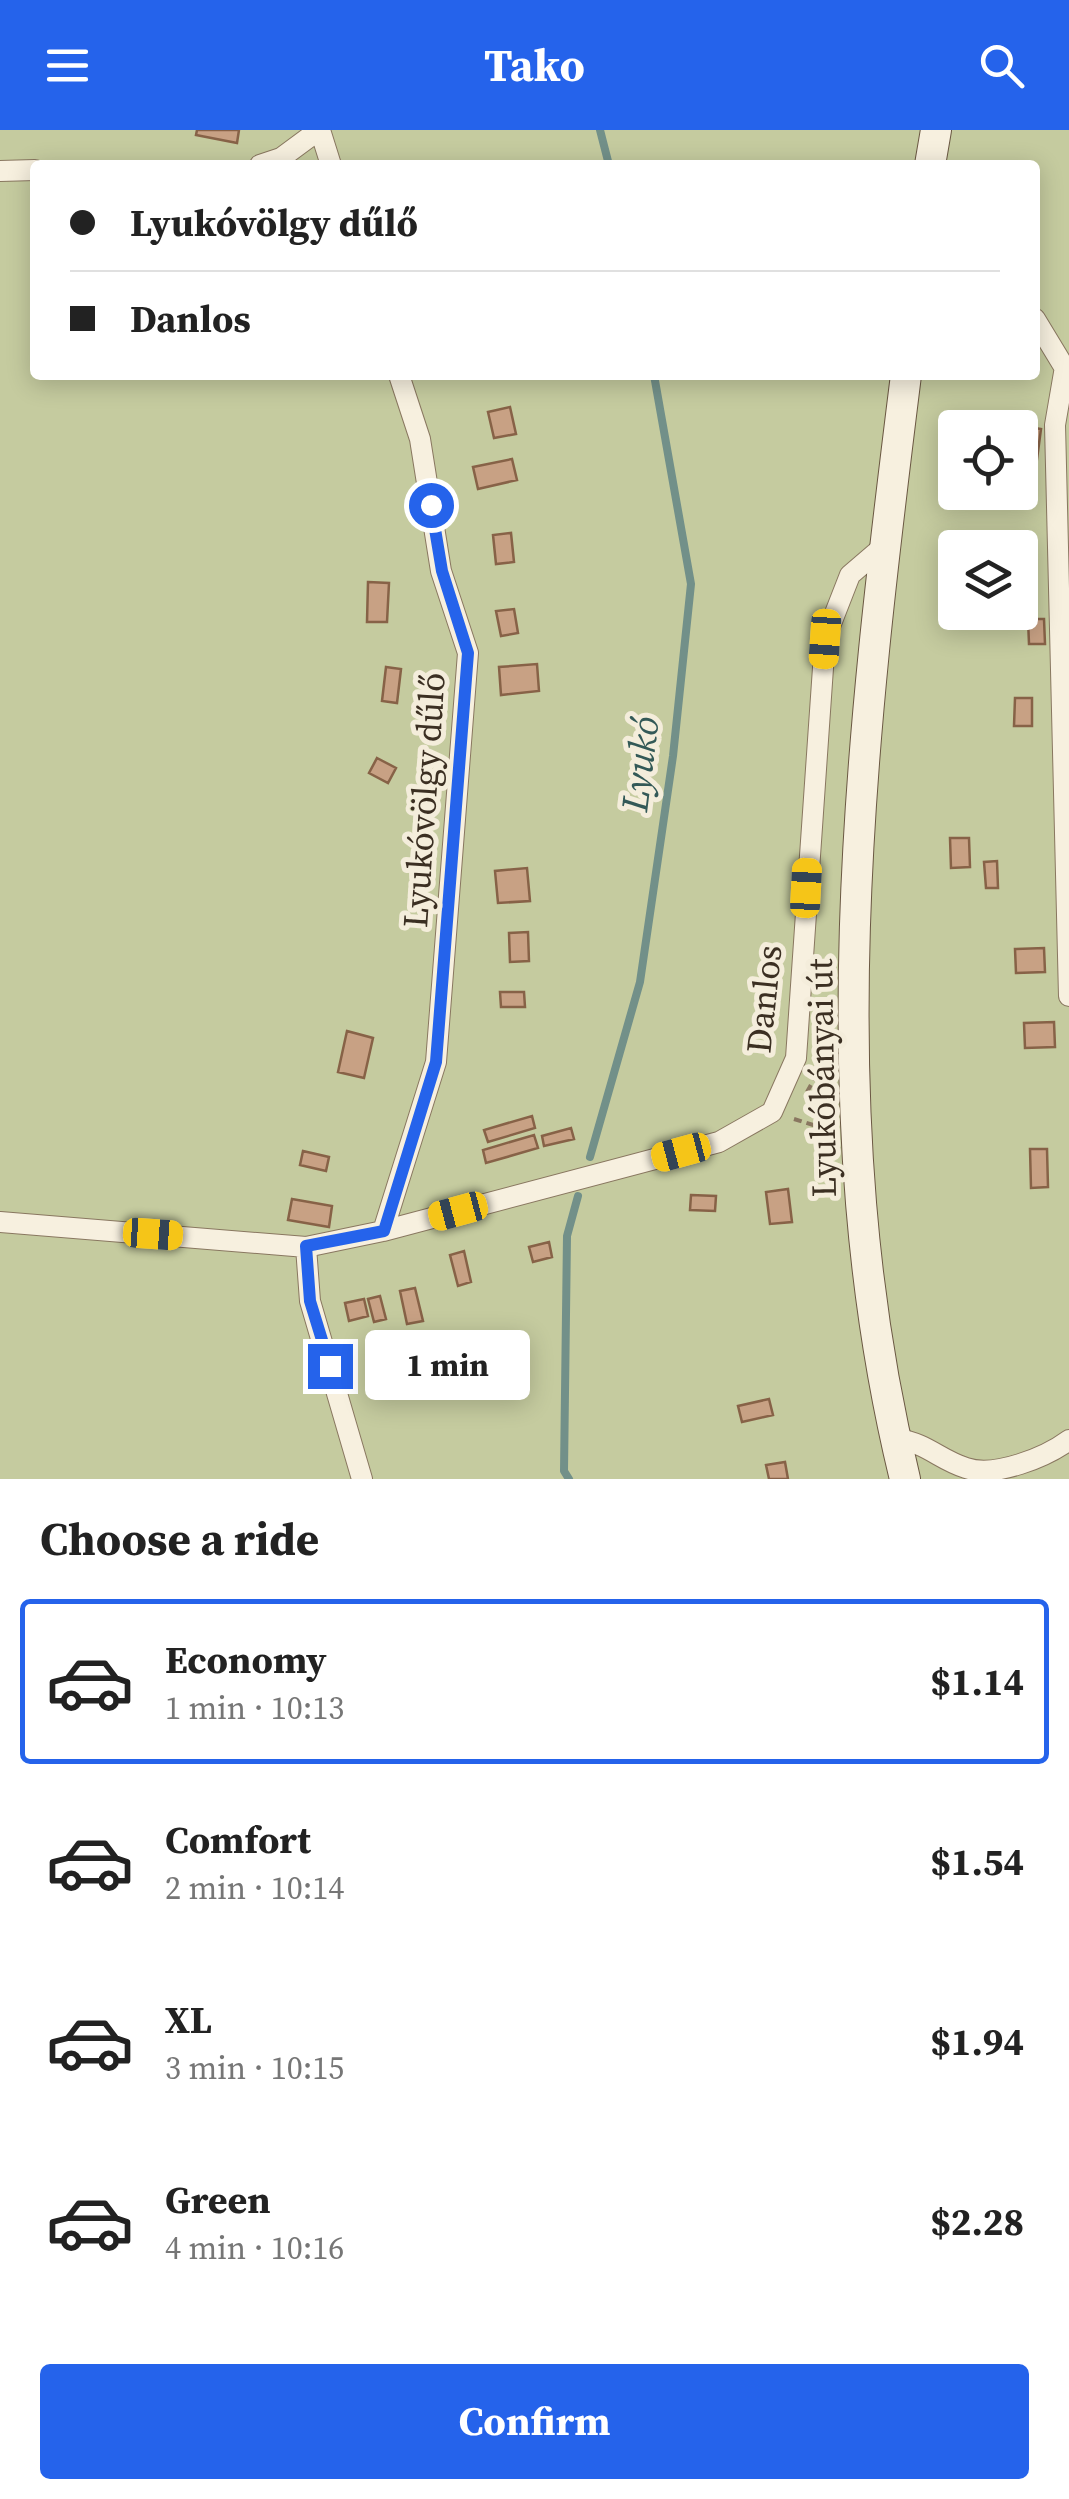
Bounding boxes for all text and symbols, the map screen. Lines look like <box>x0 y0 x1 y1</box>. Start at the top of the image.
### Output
text: Tako <box>484 34 585 96</box>
icon: menu <box>40 38 95 93</box>
icon: search <box>974 38 1029 93</box>
text: Lyukóvölgy dűlő <box>130 197 418 249</box>
text: Danlos <box>130 293 251 345</box>
map controls <box>938 410 1038 630</box>
button: locate <box>938 410 1038 510</box>
route start <box>409 483 454 528</box>
button: layers <box>938 530 1038 630</box>
car <box>808 608 842 670</box>
street label: Lyukóvölgy dűlő <box>391 671 457 929</box>
water label: Lyukó <box>608 713 672 816</box>
car <box>789 857 823 919</box>
street label: Danlos <box>734 943 794 1055</box>
street label: Lyukóbányai út <box>796 958 848 1198</box>
car <box>648 1130 714 1174</box>
car <box>425 1189 491 1233</box>
car <box>122 1217 184 1251</box>
callout: 1 min <box>365 1331 530 1401</box>
text: 1 min <box>406 1343 489 1387</box>
route end <box>308 1344 353 1389</box>
text: Choose a ride <box>40 1508 319 1570</box>
text: Economy <box>165 1634 327 1686</box>
icon: car <box>45 1637 135 1727</box>
text: $1.14 <box>930 1656 1024 1708</box>
text: 1 min · 10:13 <box>165 1686 344 1730</box>
text: Comfort <box>165 1814 311 1866</box>
icon: car <box>45 1817 135 1907</box>
text: $1.54 <box>930 1836 1024 1888</box>
text: 2 min · 10:14 <box>165 1866 344 1910</box>
text: XL <box>165 1994 212 2046</box>
icon: car <box>45 1997 135 2087</box>
text: $1.94 <box>930 2016 1024 2068</box>
text: 3 min · 10:15 <box>165 2046 344 2090</box>
text: Green <box>165 2174 271 2226</box>
icon: car <box>45 2177 135 2267</box>
text: $2.28 <box>930 2196 1024 2248</box>
text: 4 min · 10:16 <box>165 2226 344 2270</box>
button: Confirm <box>40 2364 1029 2479</box>

